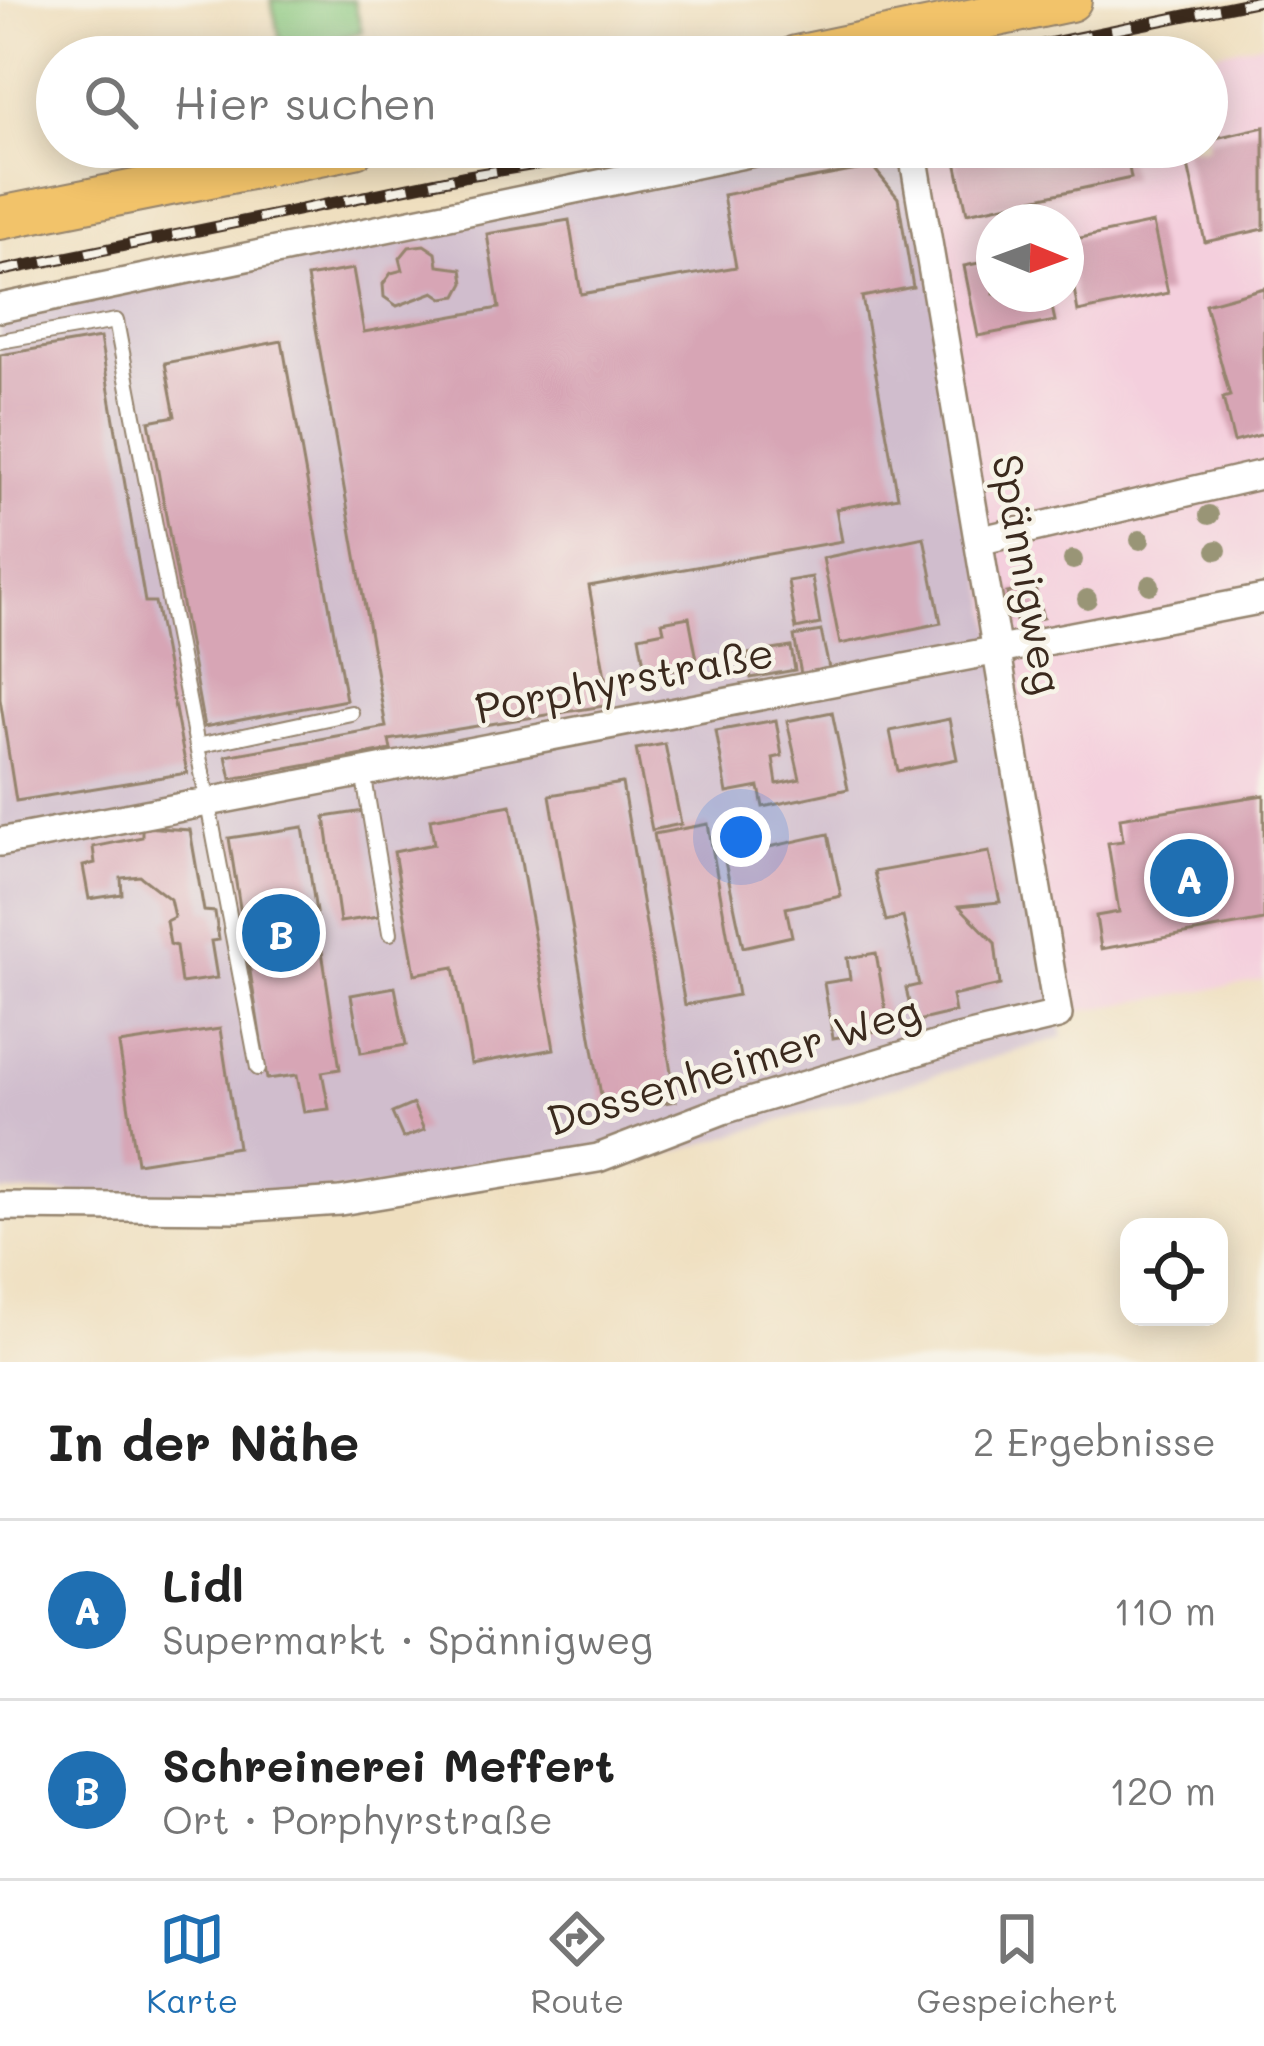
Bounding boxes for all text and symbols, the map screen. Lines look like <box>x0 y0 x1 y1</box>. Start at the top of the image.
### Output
search box <box>36 36 1228 168</box>
icon: search <box>78 69 144 135</box>
text: Hier suchen <box>174 73 436 131</box>
north arrow <box>976 204 1084 312</box>
street label: Spännigweg <box>981 450 1077 698</box>
street label: Porphyrstraße <box>470 623 778 735</box>
your location <box>711 807 771 867</box>
pin: A <box>1150 833 1228 923</box>
pin: B <box>242 888 320 978</box>
street label: Dossenheimer Weg <box>540 981 926 1147</box>
map controls <box>1120 1218 1228 1326</box>
button: locate <box>1120 1218 1228 1326</box>
text: In der Nähe <box>48 1407 359 1474</box>
text: 2 Ergebnisse <box>973 1415 1216 1466</box>
text: Lidl <box>162 1555 244 1613</box>
text: A <box>73 1584 101 1635</box>
text: 110 m <box>1114 1584 1216 1635</box>
text: Supermarkt · Spännigweg <box>162 1613 653 1664</box>
text: Schreinerei Meffert <box>162 1735 615 1793</box>
text: B <box>74 1764 100 1815</box>
text: 120 m <box>1109 1764 1216 1815</box>
text: Ort · Porphyrstraße <box>162 1793 553 1844</box>
tab: Karte <box>146 1906 238 2021</box>
tab: Route <box>531 1906 624 2021</box>
tab: Gespeichert <box>917 1906 1118 2021</box>

